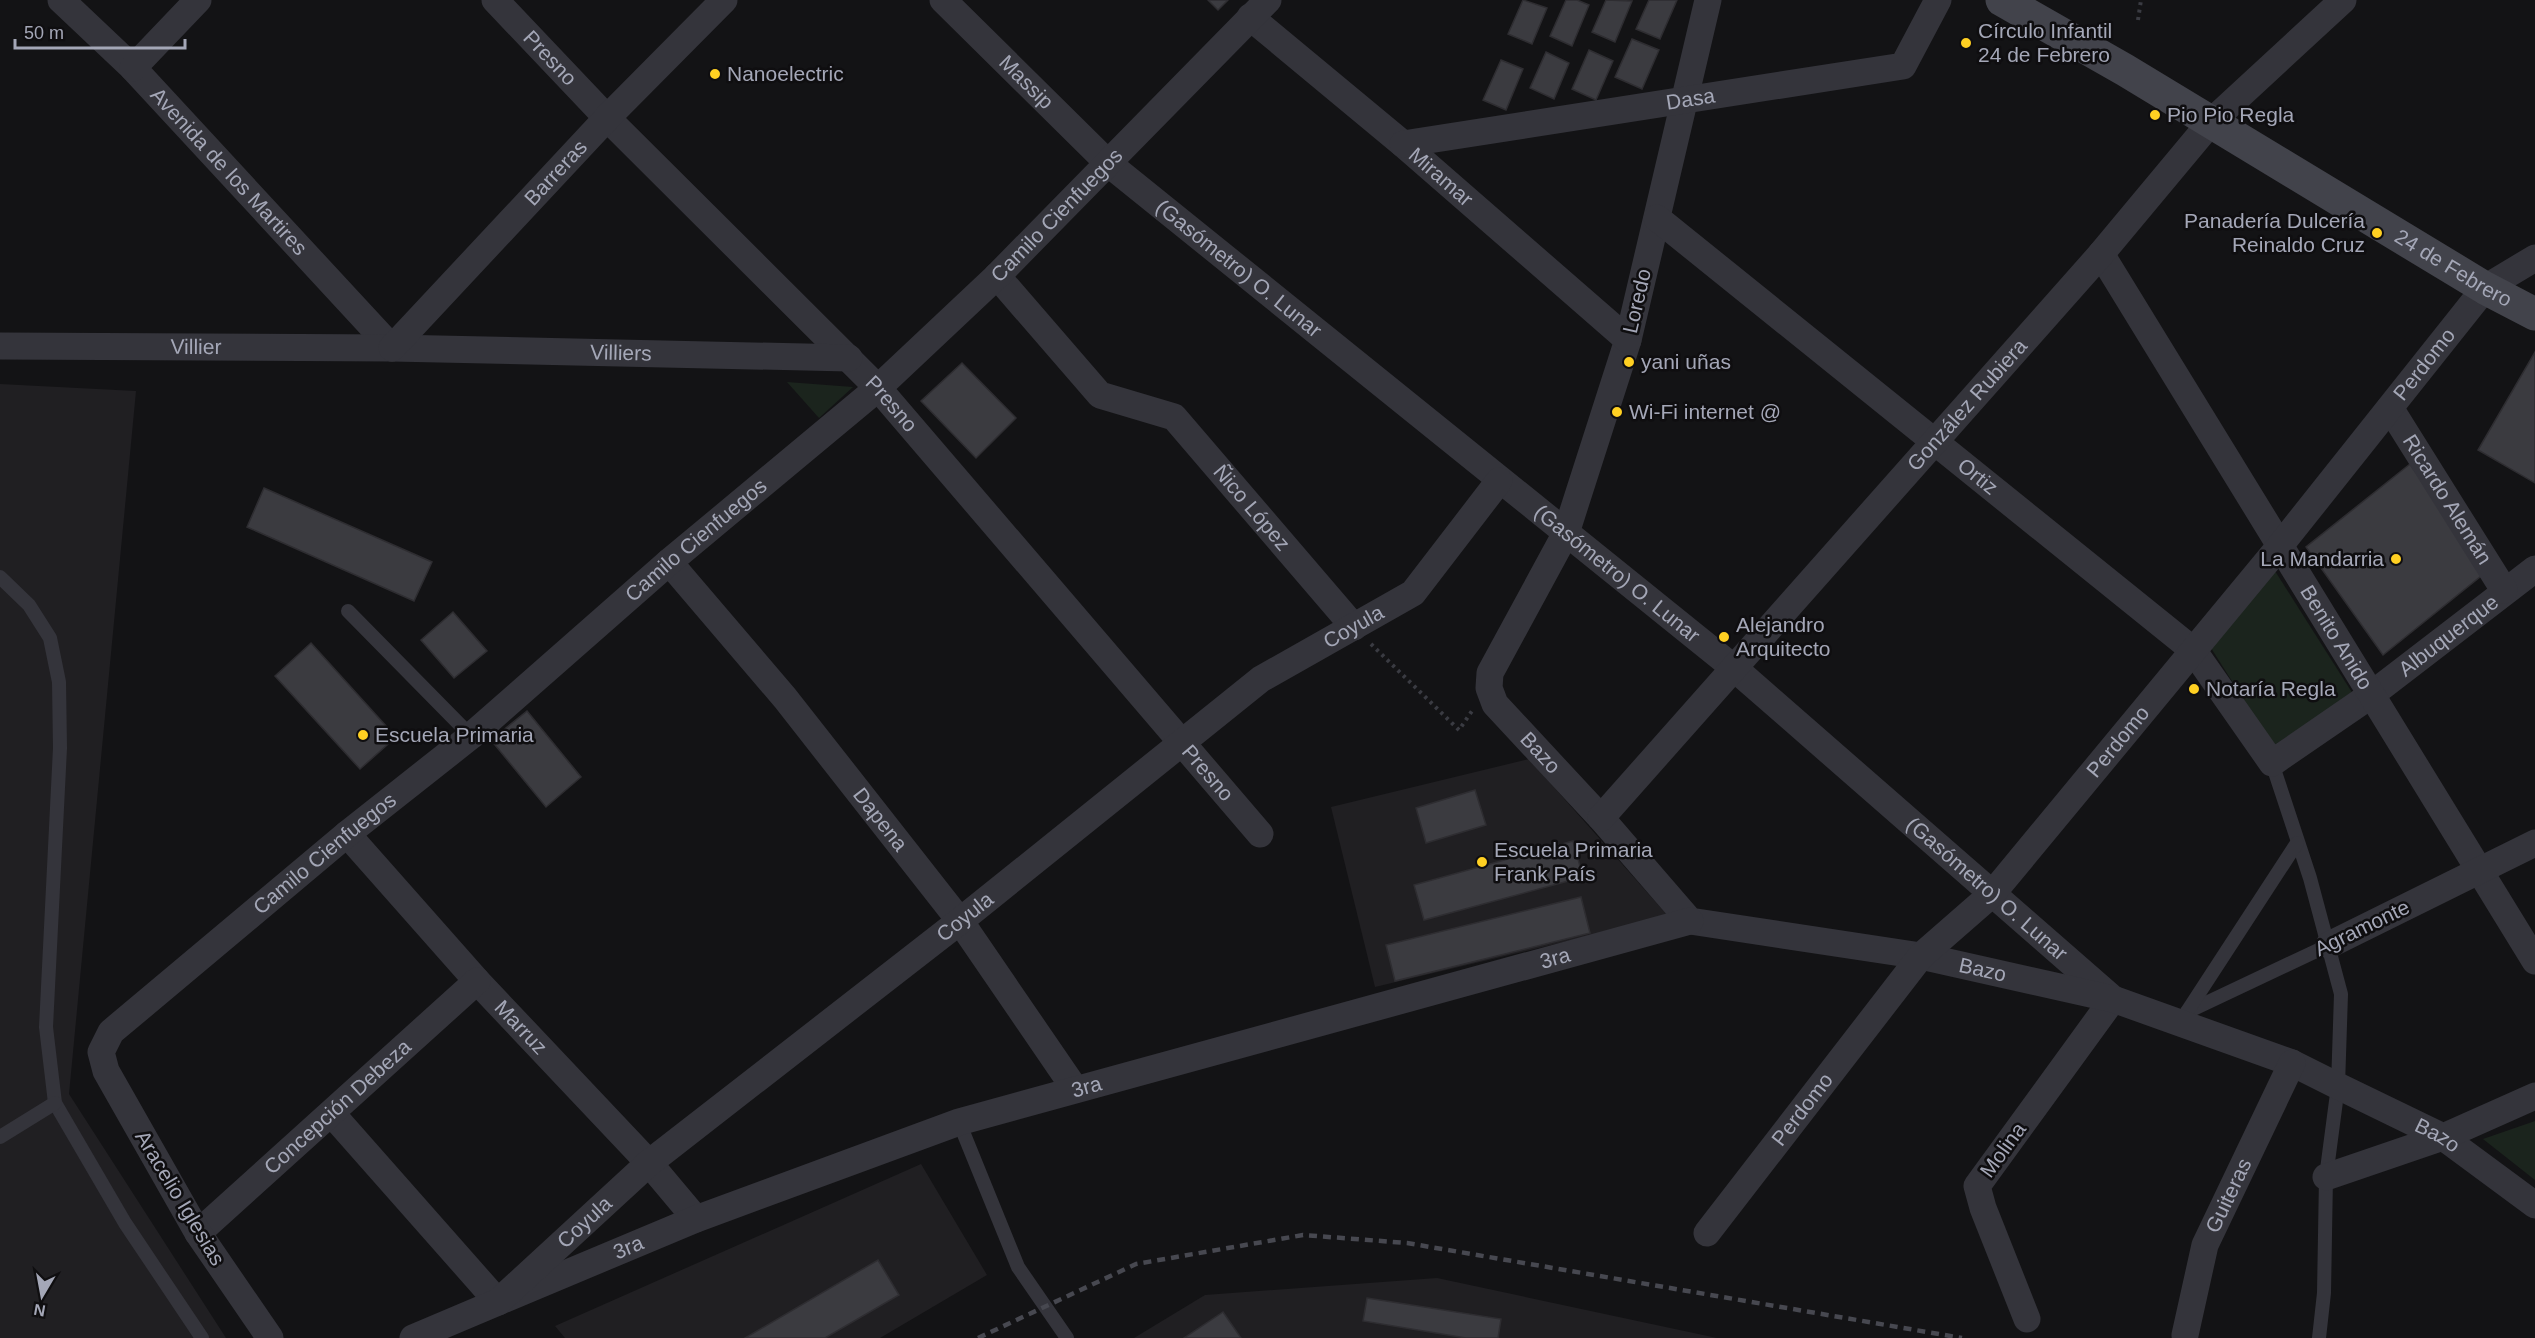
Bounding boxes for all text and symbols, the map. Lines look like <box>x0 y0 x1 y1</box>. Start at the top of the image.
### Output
scale bar <box>15 12 184 50</box>
place label: Círculo Infantil 24 de Febrero <box>1978 19 2112 66</box>
text: 50 m <box>24 23 64 43</box>
street label: Presno <box>519 26 582 90</box>
marker: Círculo Infantil 24 de Febrero <box>1959 36 1973 50</box>
street label: Massip <box>995 50 1058 113</box>
place label: Nanoelectric <box>727 62 844 85</box>
marker: Nanoelectric <box>708 67 722 81</box>
street label: Avenida de los Martires <box>146 83 312 259</box>
street label: Dasa <box>1664 83 1717 114</box>
place label: Pio Pio Regla <box>2167 103 2295 126</box>
marker: Pio Pio Regla <box>2148 108 2162 122</box>
street label: Barreras <box>520 135 591 210</box>
street label: Camilo Cienfuegos <box>986 143 1127 286</box>
street label: Miramar <box>1405 143 1478 211</box>
street label: (Gasómetro) O. Lunar <box>1152 195 1326 342</box>
place label: Panadería Dulcería Reinaldo Cruz <box>2184 209 2365 256</box>
street label: 24 de Febrero <box>2391 224 2516 311</box>
marker: Panadería Dulcería Reinaldo Cruz <box>2370 226 2384 240</box>
street label: Loredo <box>1618 266 1655 335</box>
street label: Perdomo <box>2388 324 2459 405</box>
street label: González Rubiera <box>1902 334 2031 475</box>
street label: Villier <box>170 335 222 358</box>
street label: Villiers <box>590 340 652 365</box>
place label: yani uñas <box>1641 350 1731 373</box>
marker: yani uñas <box>1622 355 1636 369</box>
street label: Presno <box>861 371 922 436</box>
place label: Wi-Fi internet @ <box>1629 400 1781 423</box>
marker: Wi-Fi internet @ <box>1610 405 1624 419</box>
street label: Ricardo Alemán <box>2399 430 2497 568</box>
street label: Ortiz <box>1954 453 2003 499</box>
street label: Ñico López <box>1209 460 1295 555</box>
street label: Camilo Cienfuegos <box>620 474 771 606</box>
street label: (Gasómetro) O. Lunar <box>1530 500 1705 647</box>
place label: La Mandarria <box>2260 547 2384 570</box>
marker: La Mandarria <box>2389 552 2403 566</box>
street label: Benito Anido <box>2296 581 2378 694</box>
street label: Albuquerque <box>2394 590 2502 681</box>
street label: Coyula <box>1319 600 1388 652</box>
place label: Alejandro Arquitecto <box>1736 613 1831 660</box>
marker: Alejandro Arquitecto <box>1717 630 1731 644</box>
place label: Notaría Regla <box>2206 677 2336 700</box>
marker: Notaría Regla <box>2187 682 2201 696</box>
street label: Perdomo <box>2082 701 2154 782</box>
place label: Escuela Primaria <box>375 723 534 746</box>
street label: Bazo <box>1516 727 1565 778</box>
marker: Escuela Primaria <box>356 728 370 742</box>
street label: Presno <box>1178 740 1238 805</box>
street label: Dapena <box>849 783 913 855</box>
street label: Camilo Cienfuegos <box>249 788 400 919</box>
street label: (Gasómetro) O. Lunar <box>1902 812 2072 965</box>
place label: Escuela Primaria Frank País <box>1494 838 1653 885</box>
marker: Escuela Primaria Frank País <box>1475 855 1489 869</box>
street label: Coyula <box>932 887 998 946</box>
street label: Agramonte <box>2311 895 2413 960</box>
street label: 3ra <box>1537 942 1573 973</box>
street label: Bazo <box>1957 953 2009 986</box>
street label: Marruz <box>490 995 552 1059</box>
street label: Concepción Debeza <box>259 1034 415 1179</box>
street label: Perdomo <box>1767 1068 1837 1150</box>
street label: 3ra <box>1069 1071 1104 1102</box>
street label: Bazo <box>2411 1113 2465 1157</box>
street label: Molina <box>1975 1118 2030 1181</box>
street label: Aracelio Iglesias <box>131 1126 230 1269</box>
street label: Guiteras <box>2201 1155 2256 1236</box>
street label: Coyula <box>552 1191 616 1253</box>
street label: 3ra <box>610 1230 647 1263</box>
north arrow <box>12 1266 72 1326</box>
text: N <box>32 1301 47 1320</box>

